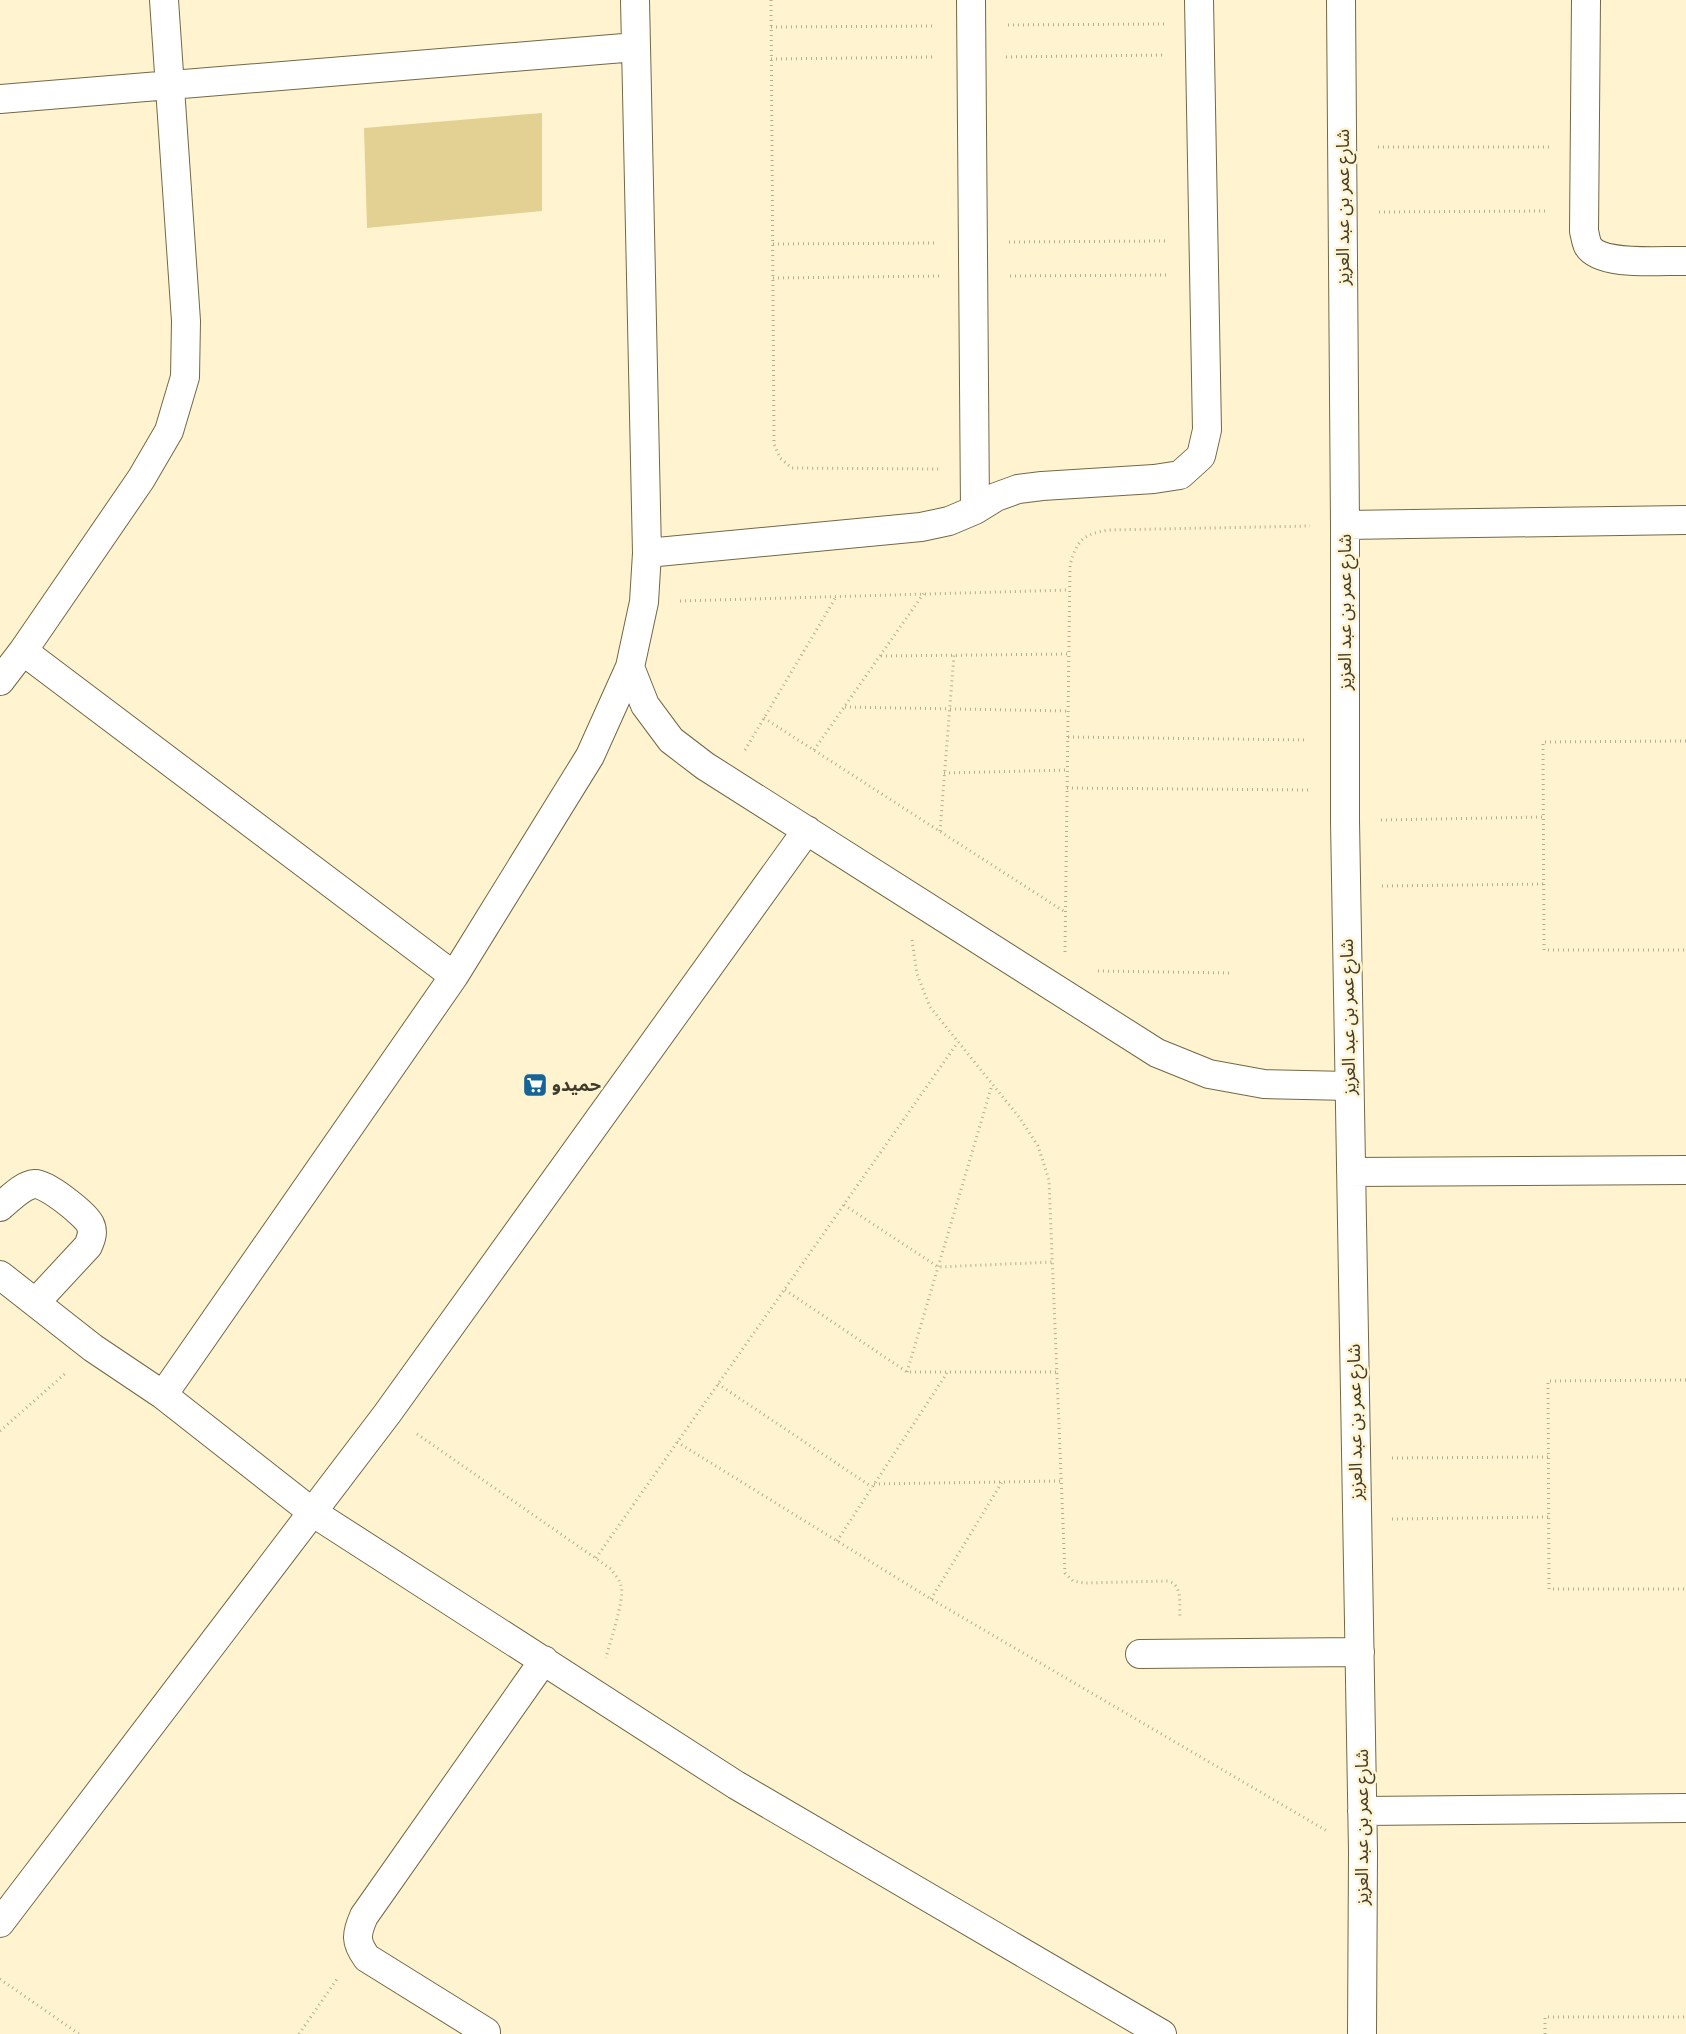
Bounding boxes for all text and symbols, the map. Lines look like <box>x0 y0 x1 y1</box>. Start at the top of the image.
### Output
street label: شارع عمر بن عبد العزيز <box>1331 129 1357 286</box>
street label: شارع عمر بن عبد العزيز <box>1333 534 1359 691</box>
street label: شارع عمر بن عبد العزيز <box>1335 939 1363 1096</box>
supermarket icon: حميدو <box>522 1072 548 1098</box>
place label: حميدو <box>552 1073 601 1095</box>
street label: شارع عمر بن عبد العزيز <box>1342 1344 1370 1501</box>
street label: شارع عمر بن عبد العزيز <box>1350 1749 1376 1906</box>

